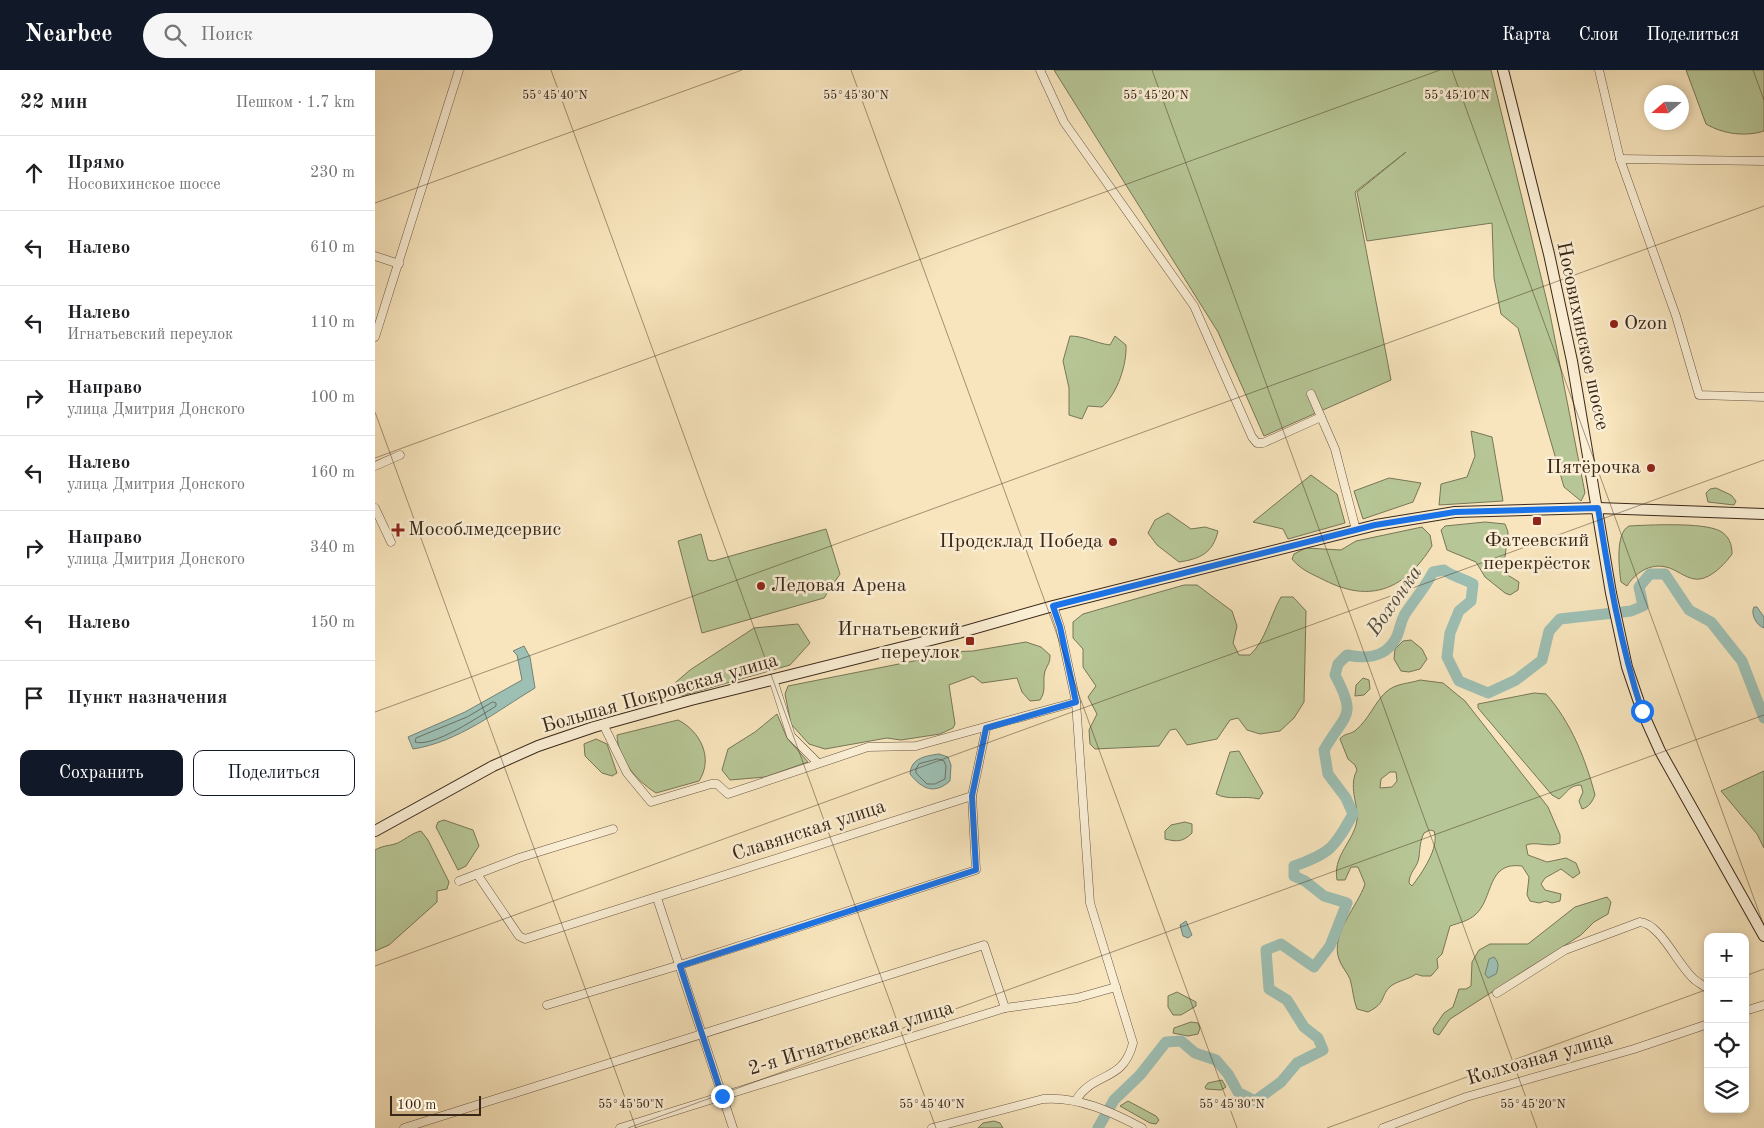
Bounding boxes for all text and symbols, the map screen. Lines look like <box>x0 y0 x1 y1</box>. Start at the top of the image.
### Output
search box <box>143 13 493 58</box>
icon: search <box>161 21 189 49</box>
text: Nearbee <box>25 23 113 47</box>
text: Поиск <box>201 26 253 45</box>
text: Карта <box>1502 26 1551 44</box>
text: Слои <box>1579 26 1618 44</box>
text: Поделиться <box>1646 26 1739 44</box>
north arrow <box>1644 85 1689 130</box>
text: 55°45'40"N <box>522 89 588 102</box>
text: 55°45'30"N <box>823 89 889 102</box>
text: 55°45'20"N <box>1123 89 1189 102</box>
text: 55°45'10"N <box>1424 89 1490 102</box>
text: 22 мин <box>20 92 88 113</box>
text: Пешком · 1.7 km <box>236 95 355 111</box>
text: Прямо <box>67 154 125 173</box>
icon: ahead <box>20 159 48 187</box>
text: 230 m <box>310 165 355 181</box>
text: Носовихинское шоссе <box>67 177 221 193</box>
icon: left <box>20 234 48 262</box>
text: Налево <box>67 239 130 258</box>
text: 610 m <box>310 240 355 256</box>
street label: Носовихинское шоссе <box>1552 240 1612 432</box>
text: Налево <box>67 304 130 323</box>
icon: left <box>20 309 48 337</box>
place label: Ozon <box>1624 314 1668 334</box>
text: 110 m <box>310 315 355 331</box>
marker: Ozon <box>1608 318 1620 330</box>
text: Игнатьевский переулок <box>67 327 233 343</box>
text: Направо <box>67 379 142 398</box>
icon: right <box>20 384 48 412</box>
text: 100 m <box>310 390 355 406</box>
text: улица Дмитрия Донского <box>67 402 245 418</box>
text: Налево <box>67 454 130 473</box>
place label: Пятёрочка <box>1546 458 1641 478</box>
icon: left <box>20 459 48 487</box>
marker: Пятёрочка <box>1645 462 1657 474</box>
text: 160 m <box>310 465 355 481</box>
text: улица Дмитрия Донского <box>67 477 245 493</box>
marker: Фатеевский перекрёсток <box>1531 515 1543 527</box>
place label: Мособлмедсервис <box>408 520 561 540</box>
marker: Мособлмедсервис <box>392 524 404 536</box>
text: Направо <box>67 529 142 548</box>
place label: Фатеевский перекрёсток <box>1483 531 1591 574</box>
place label: Продсклад Победа <box>939 532 1103 552</box>
icon: right <box>20 534 48 562</box>
marker: Продсклад Победа <box>1107 536 1119 548</box>
text: 340 m <box>310 540 355 556</box>
text: улица Дмитрия Донского <box>67 552 245 568</box>
water label: Вохонка <box>1363 562 1427 641</box>
place label: Ледовая Арена <box>771 576 907 596</box>
marker: Ледовая Арена <box>755 580 767 592</box>
icon: left <box>20 609 48 637</box>
text: Налево <box>67 614 130 633</box>
text: 150 m <box>310 615 355 631</box>
place label: Игнатьевский переулок <box>837 620 960 663</box>
marker: Игнатьевский переулок <box>964 635 976 647</box>
street label: Большая Покровская улица <box>540 651 781 737</box>
icon: arrive <box>20 684 48 712</box>
text: Пункт назначения <box>67 689 227 708</box>
route start <box>1631 700 1654 723</box>
button: Сохранить <box>20 750 183 796</box>
button: Поделиться <box>193 750 355 796</box>
street label: Славянская улица <box>730 797 888 865</box>
map controls <box>1704 933 1749 1113</box>
button: + <box>1704 933 1749 978</box>
button: − <box>1704 978 1749 1023</box>
street label: 2-я Игнатьевская улица <box>746 998 956 1080</box>
button: locate <box>1704 1023 1749 1068</box>
street label: Колхозная улица <box>1465 1029 1615 1089</box>
button: layers <box>1704 1068 1749 1113</box>
route end <box>711 1085 734 1108</box>
scale bar <box>390 1093 481 1116</box>
text: 100 m <box>397 1098 436 1112</box>
text: 55°45'50"N <box>598 1098 664 1111</box>
text: 55°45'40"N <box>899 1098 965 1111</box>
text: 55°45'30"N <box>1199 1098 1265 1111</box>
text: 55°45'20"N <box>1500 1098 1566 1111</box>

